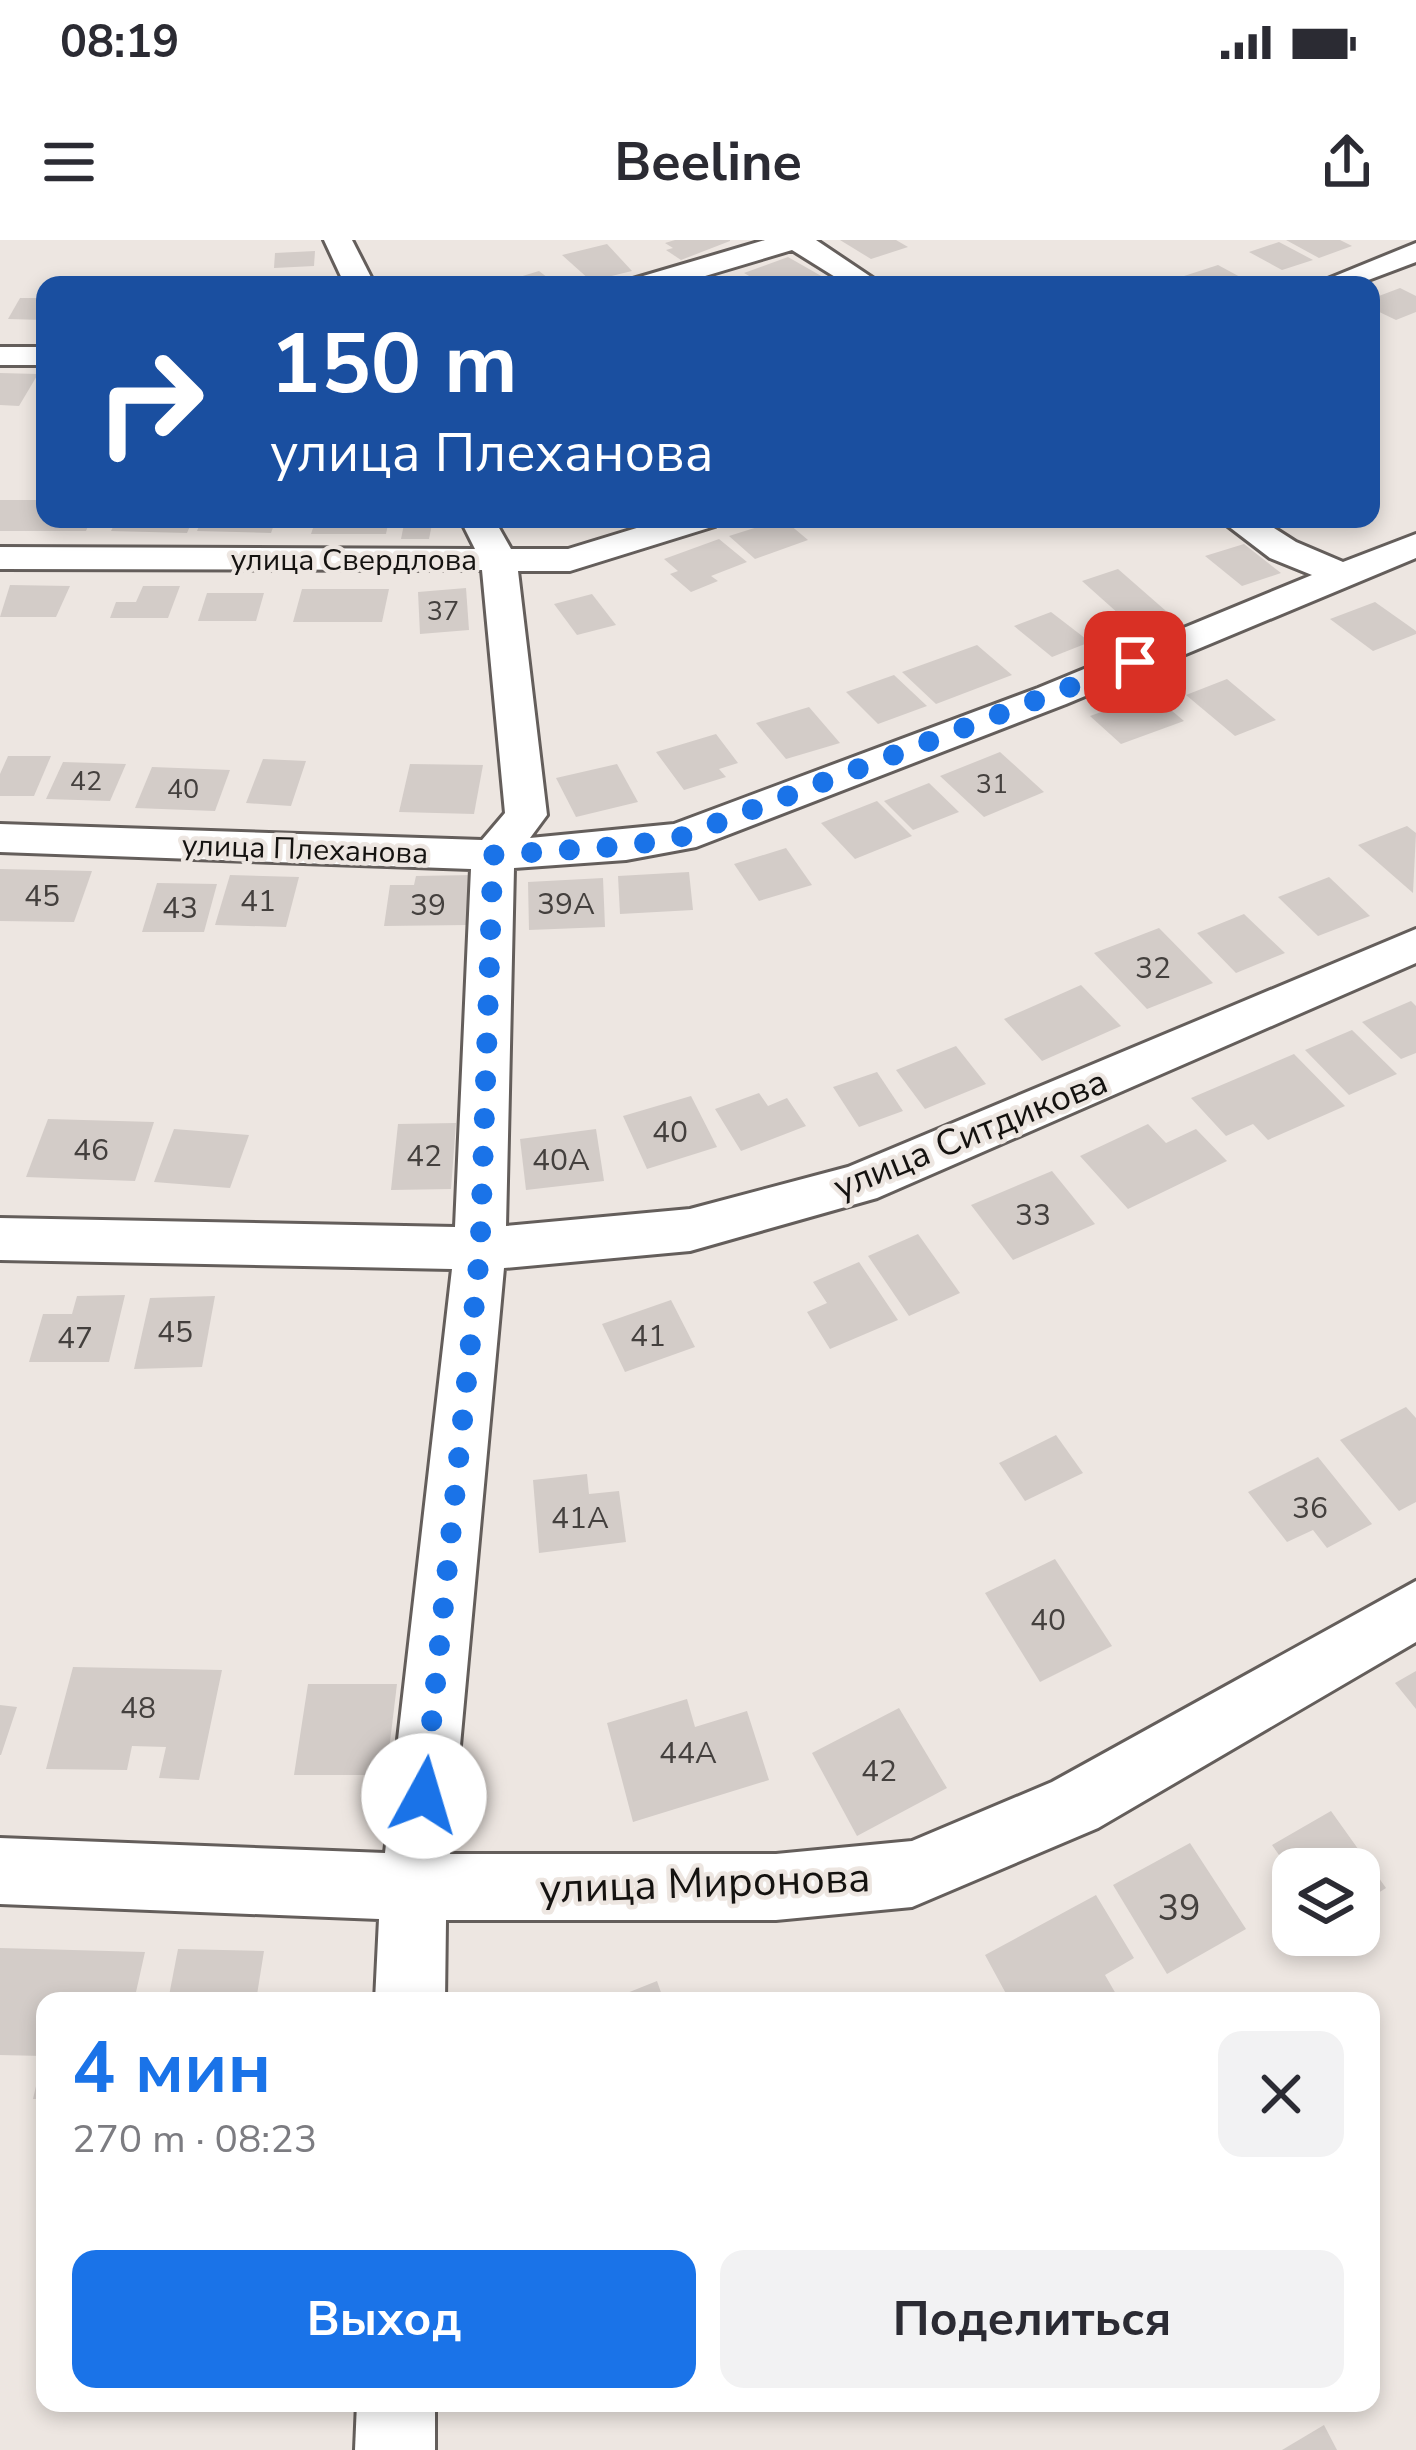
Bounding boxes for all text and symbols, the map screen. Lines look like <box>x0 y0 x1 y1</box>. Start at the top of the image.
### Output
text: 08:19 <box>60 12 179 73</box>
text: Beeline <box>614 125 802 199</box>
icon: menu <box>36 129 102 195</box>
icon: share <box>1314 129 1380 195</box>
text: 150 m <box>270 307 518 422</box>
icon: right <box>72 324 228 480</box>
text: улица Плеханова <box>270 416 714 490</box>
street label: улица Свердлова <box>231 540 477 581</box>
house number: 37 <box>427 593 459 630</box>
pin <box>1084 611 1186 713</box>
icon: arrive <box>1102 629 1168 695</box>
house number: 42 <box>70 763 102 800</box>
house number: 31 <box>976 766 1008 803</box>
house number: 40 <box>167 771 199 808</box>
street label: улица Плеханова <box>181 825 429 874</box>
house number: 45 <box>24 876 60 917</box>
house number: 41 <box>240 881 276 922</box>
house number: 39А <box>537 884 595 925</box>
house number: 39 <box>410 885 446 926</box>
house number: 43 <box>162 888 198 929</box>
house number: 32 <box>1135 948 1171 989</box>
street label: улица Ситдикова <box>826 1057 1115 1212</box>
house number: 40 <box>652 1112 688 1153</box>
house number: 46 <box>73 1130 109 1171</box>
house number: 42 <box>406 1136 442 1177</box>
house number: 40А <box>532 1140 590 1181</box>
house number: 33 <box>1015 1195 1051 1236</box>
house number: 45 <box>157 1312 193 1353</box>
house number: 41 <box>630 1316 666 1357</box>
house number: 47 <box>57 1318 93 1359</box>
house number: 36 <box>1292 1488 1328 1529</box>
house number: 41А <box>551 1498 609 1539</box>
house number: 40 <box>1030 1600 1066 1641</box>
house number: 48 <box>120 1688 156 1729</box>
position arrow <box>361 1733 487 1859</box>
house number: 44А <box>659 1733 717 1774</box>
house number: 42 <box>861 1751 897 1792</box>
map controls <box>1272 1848 1380 1956</box>
button: layers <box>1272 1848 1380 1956</box>
street label: улица Миронова <box>539 1849 871 1918</box>
house number: 39 <box>1157 1884 1201 1933</box>
text: 4 мин <box>72 2019 271 2117</box>
button: close <box>1218 2031 1344 2157</box>
text: 270 m · 08:23 <box>72 2113 317 2166</box>
button: Выход <box>72 2250 696 2388</box>
button: Поделиться <box>720 2250 1344 2388</box>

